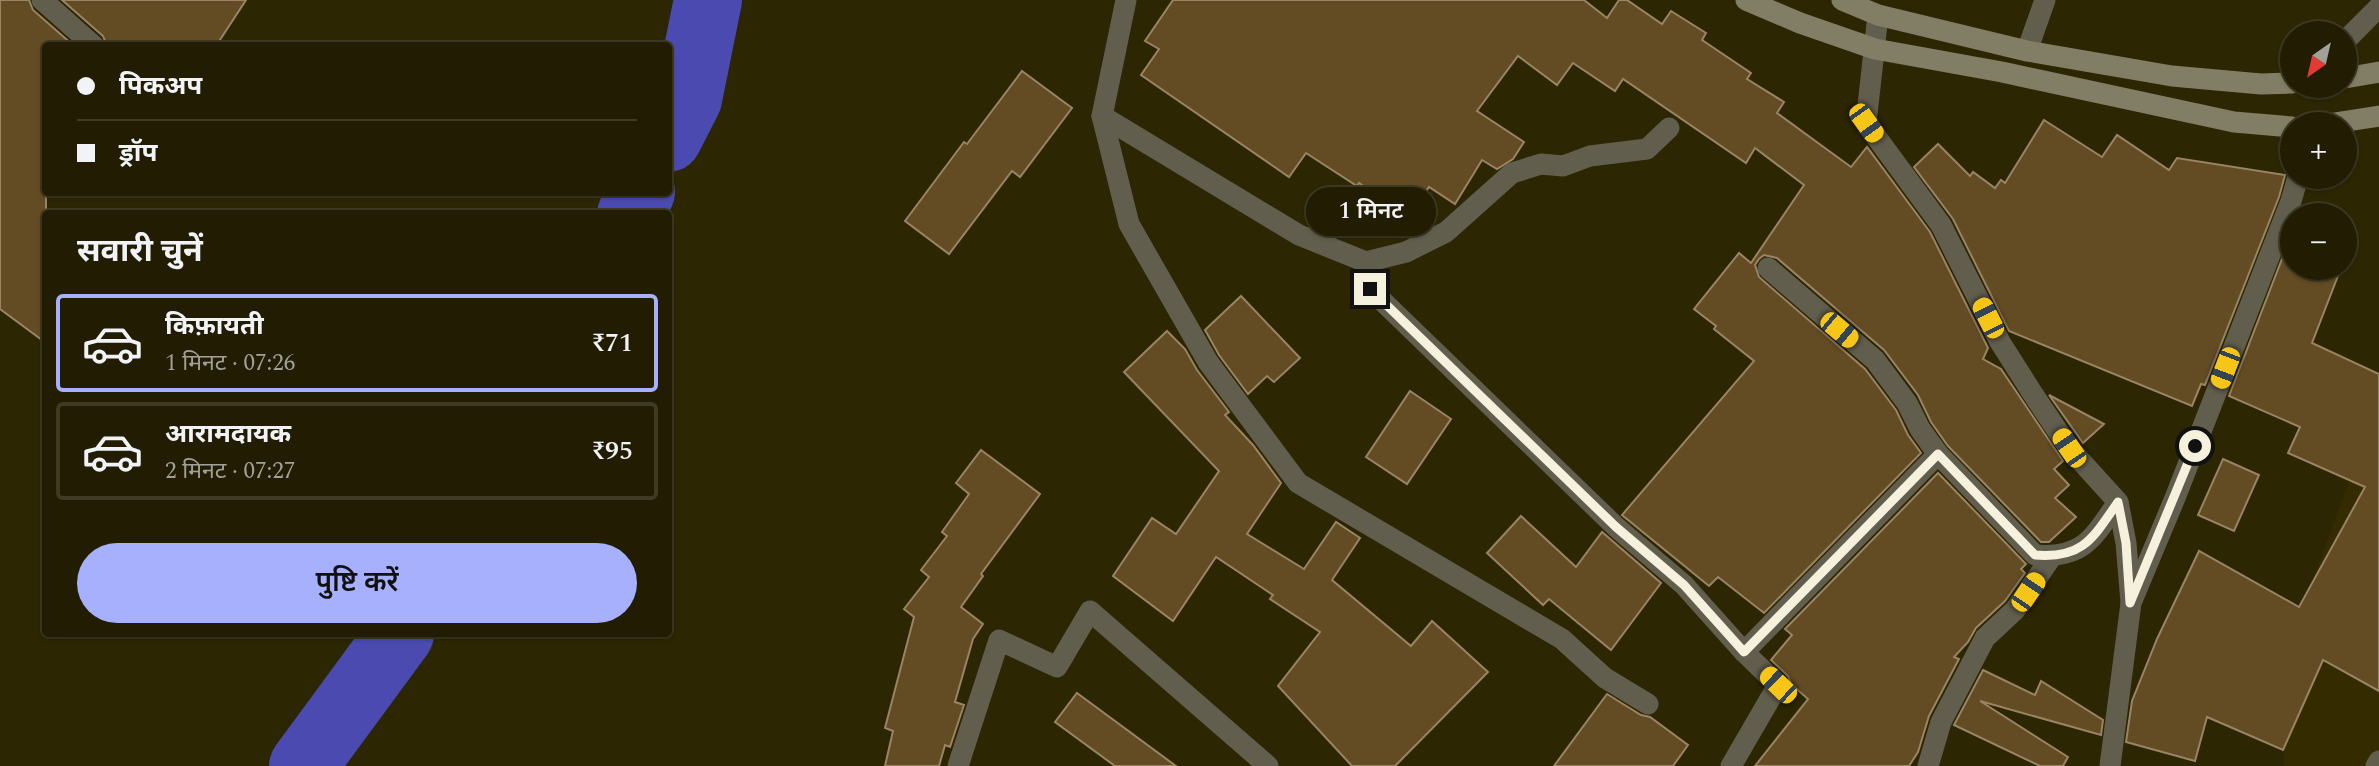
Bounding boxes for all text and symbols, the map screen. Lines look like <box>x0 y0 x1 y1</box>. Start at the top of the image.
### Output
north arrow <box>2280 21 2357 98</box>
map controls <box>2280 21 2357 280</box>
text: पिकअप <box>119 66 202 106</box>
car <box>1846 100 1887 146</box>
button: + <box>2280 112 2357 189</box>
text: ड्रॉप <box>119 133 157 173</box>
callout: 1 मिनट <box>1305 188 1435 236</box>
text: 1 मिनट <box>1339 194 1403 229</box>
button: − <box>2280 203 2357 280</box>
text: सवारी चुनें <box>77 227 203 276</box>
route end <box>1354 273 1386 305</box>
car <box>1970 295 2007 341</box>
text: किफ़ायती <box>165 306 264 346</box>
car <box>1817 308 1862 352</box>
icon: car <box>81 312 144 375</box>
text: ₹71 <box>591 323 633 363</box>
car <box>2208 345 2243 391</box>
text: 1 मिनट · 07:26 <box>165 346 295 381</box>
text: आरामदायक <box>165 414 291 454</box>
icon: car <box>81 420 144 483</box>
car <box>2049 425 2090 471</box>
route start <box>2179 430 2211 462</box>
text: ₹95 <box>591 431 633 471</box>
text: 2 मिनट · 07:27 <box>165 454 295 489</box>
button: पुष्टि करें <box>77 543 637 623</box>
car <box>2008 569 2049 615</box>
car <box>1756 663 1801 707</box>

